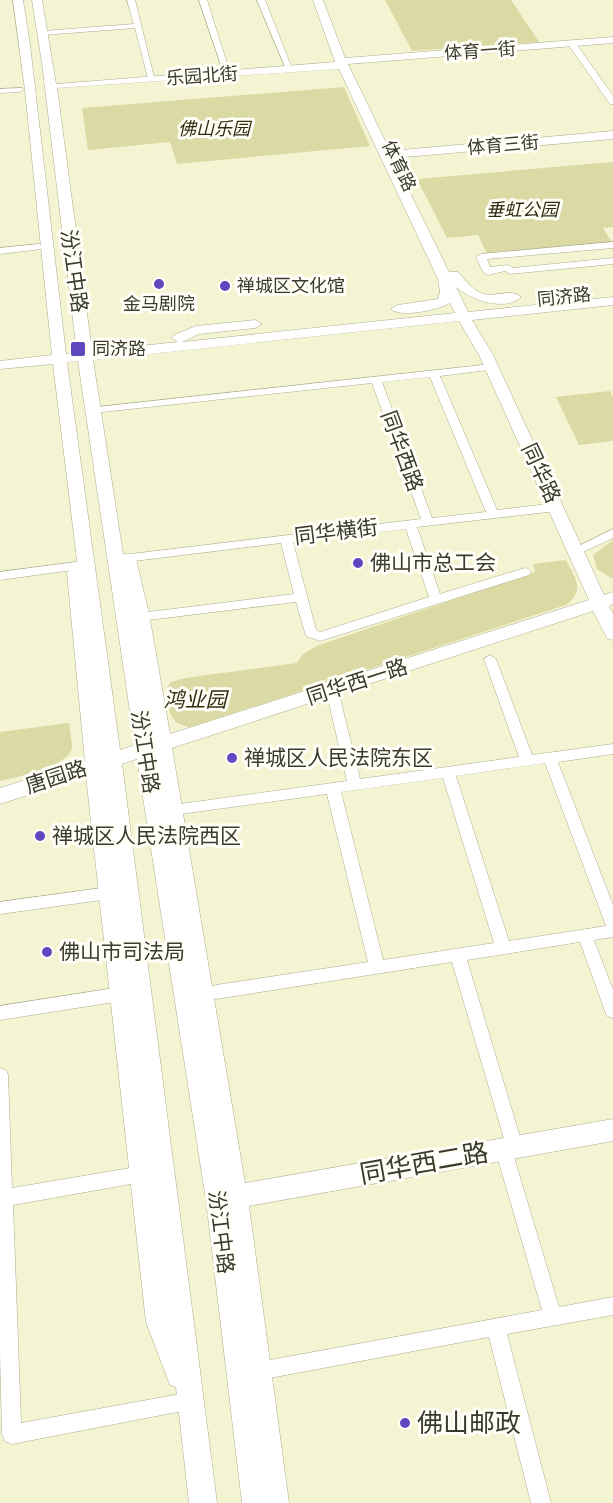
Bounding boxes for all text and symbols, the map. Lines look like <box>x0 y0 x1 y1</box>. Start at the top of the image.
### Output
street label: 体育一街 <box>443 39 517 63</box>
street label: 乐园北街 <box>165 64 239 88</box>
park label: 佛山乐园 <box>178 119 253 139</box>
street label: 体育三街 <box>466 132 540 158</box>
street label: 体育路 <box>378 137 420 195</box>
park label: 垂虹公园 <box>486 200 561 220</box>
street label: 汾江中路 <box>56 228 92 314</box>
place label: 禅城区文化馆 <box>237 276 345 296</box>
marker: 金马剧院 <box>152 277 166 291</box>
marker: 禅城区文化馆 <box>218 279 232 293</box>
street label: 同济路 <box>536 284 592 310</box>
place label: 金马剧院 <box>123 294 195 314</box>
place label: 同济路 <box>92 339 146 359</box>
marker: 同济路 <box>69 340 87 358</box>
street label: 同华西路 <box>376 407 428 495</box>
street label: 同华路 <box>517 439 565 507</box>
street label: 同华横街 <box>293 515 379 549</box>
place label: 佛山市总工会 <box>370 551 496 575</box>
marker: 佛山市总工会 <box>351 556 365 570</box>
street label: 同华西一路 <box>303 654 411 710</box>
park label: 鸿业园 <box>164 688 229 712</box>
street label: 汾江中路 <box>127 709 163 795</box>
place label: 禅城区人民法院东区 <box>244 746 433 770</box>
marker: 禅城区人民法院东区 <box>225 751 239 765</box>
street label: 唐园路 <box>22 756 90 798</box>
place label: 禅城区人民法院西区 <box>52 824 241 848</box>
marker: 禅城区人民法院西区 <box>33 829 47 843</box>
place label: 佛山市司法局 <box>59 940 185 964</box>
marker: 佛山市司法局 <box>40 945 54 959</box>
street label: 同华西二路 <box>358 1138 491 1189</box>
street label: 汾江中路 <box>204 1189 238 1275</box>
place label: 佛山邮政 <box>417 1409 521 1438</box>
marker: 佛山邮政 <box>398 1416 412 1430</box>

